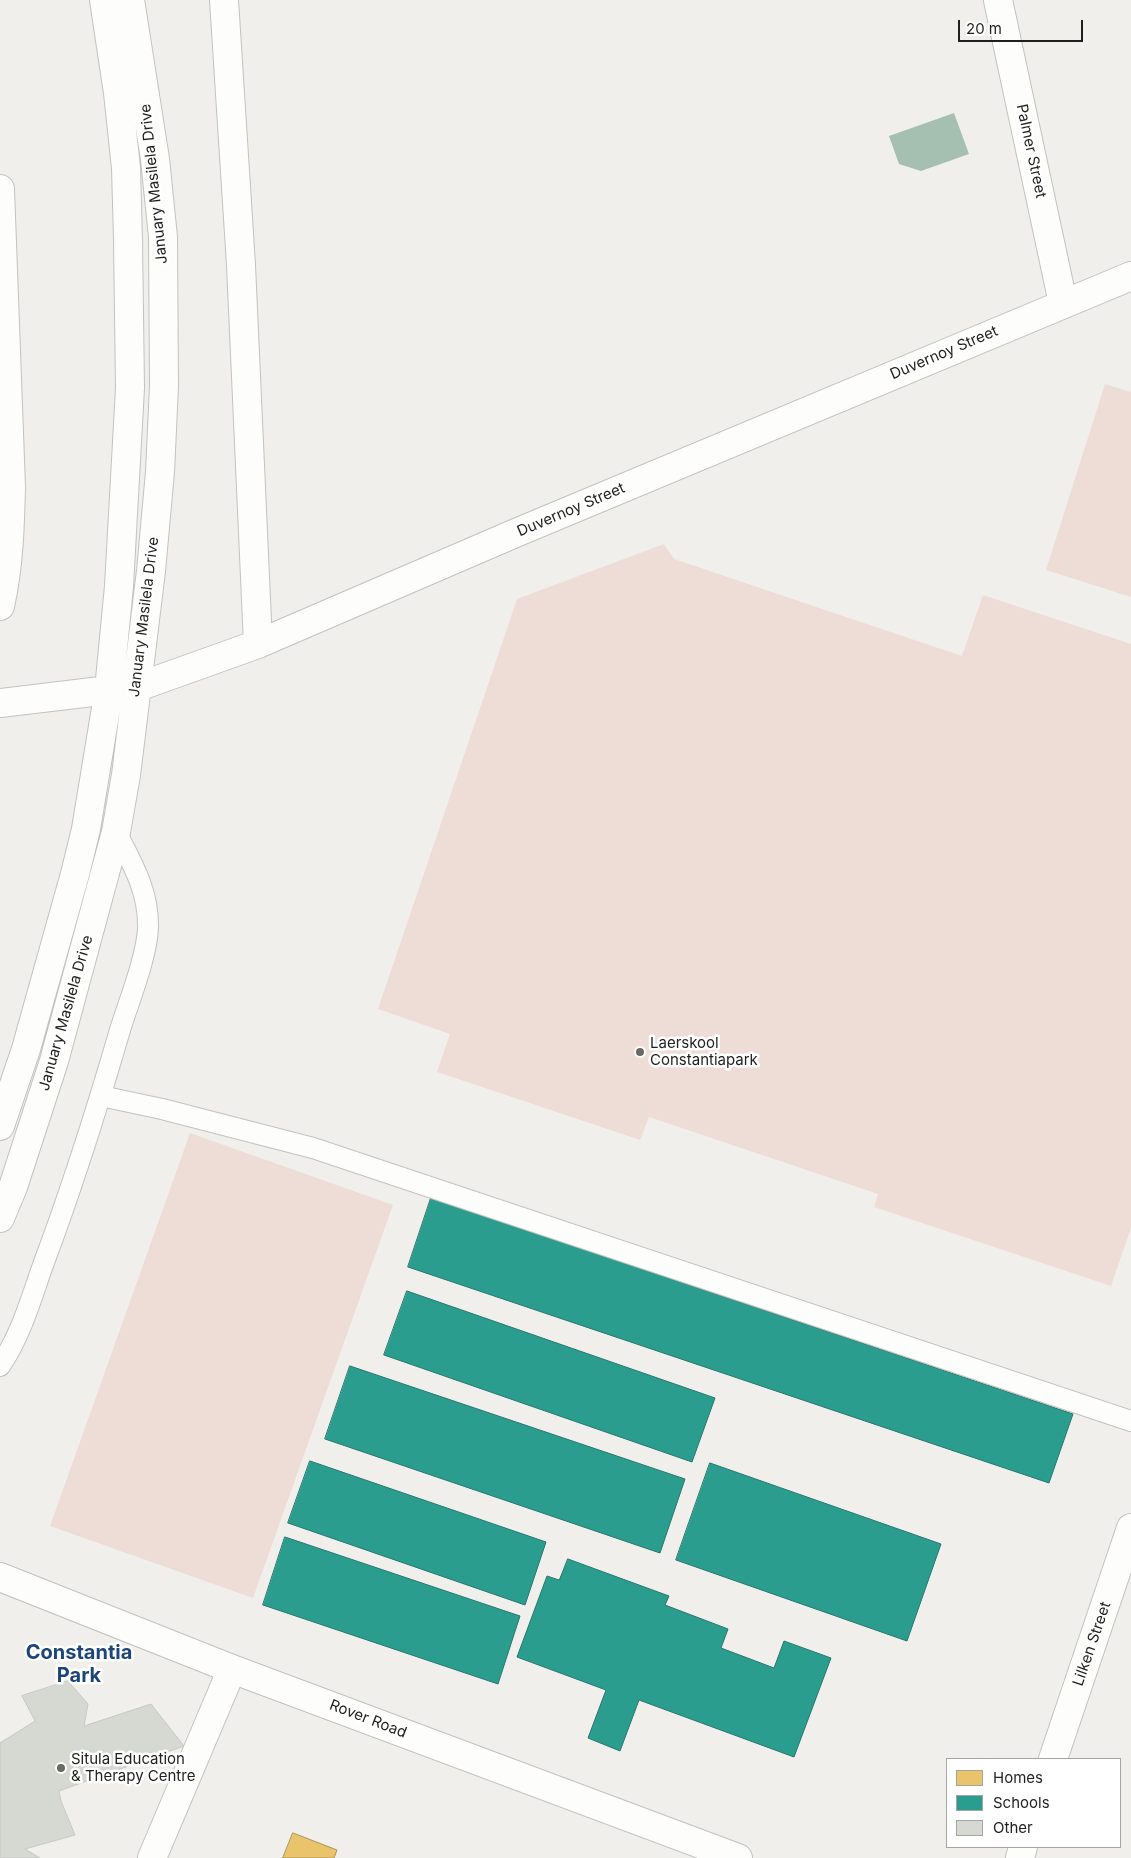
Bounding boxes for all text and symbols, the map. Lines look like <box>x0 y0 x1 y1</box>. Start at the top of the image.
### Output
scale bar <box>961 10 1086 42</box>
text: 20 m <box>966 19 1002 38</box>
street label: Palmer Street <box>1012 102 1050 200</box>
street label: January Masilela Drive <box>137 103 171 265</box>
street label: Duvernoy Street <box>888 322 1000 384</box>
street label: Duvernoy Street <box>515 479 627 541</box>
street label: January Masilela Drive <box>125 536 163 698</box>
street label: January Masilela Drive <box>35 933 97 1093</box>
place label: Laerskool Constantiapark <box>650 1034 758 1069</box>
marker: Laerskool Constantiapark <box>634 1046 646 1058</box>
street label: Lilken Street <box>1069 1600 1115 1688</box>
district label: Constantia Park <box>26 1641 132 1688</box>
street label: Rover Road <box>327 1696 409 1742</box>
place label: Situla Education & Therapy Centre <box>71 1750 195 1785</box>
legend <box>946 1758 1121 1848</box>
marker: Situla Education & Therapy Centre <box>55 1762 67 1774</box>
text: Homes <box>993 1768 1043 1787</box>
text: Schools <box>993 1793 1050 1812</box>
text: Other <box>993 1818 1033 1837</box>

